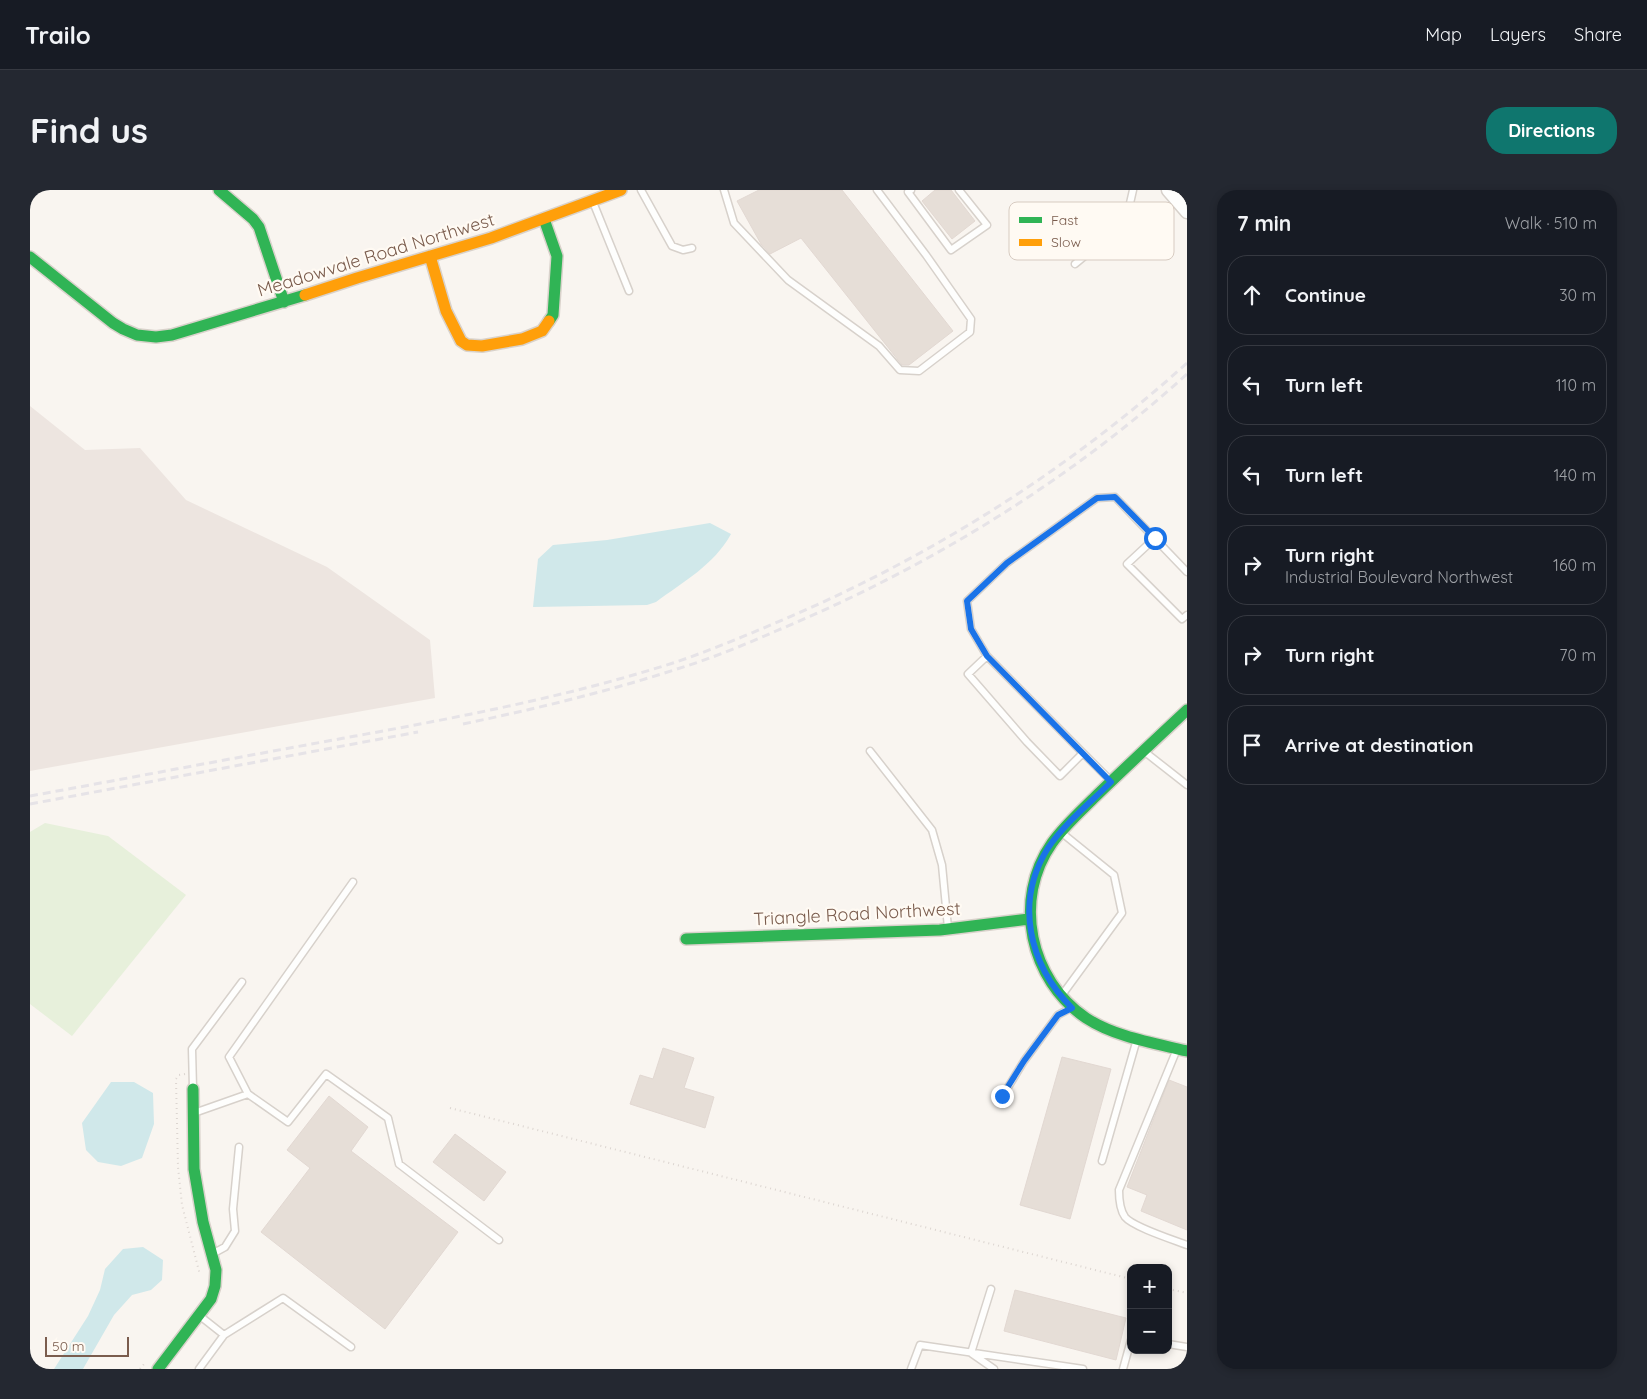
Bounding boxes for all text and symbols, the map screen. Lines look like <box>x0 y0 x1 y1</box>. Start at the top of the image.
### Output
text: Trailo <box>25 20 91 50</box>
text: Map <box>1425 23 1462 46</box>
text: Layers <box>1490 23 1546 46</box>
text: Share <box>1574 23 1622 46</box>
button: Directions <box>1486 107 1617 154</box>
text: Find us <box>30 108 148 152</box>
legend <box>1009 202 1174 260</box>
street label: Meadowvale Road Northwest <box>255 207 497 302</box>
text: 7 min <box>1237 210 1291 236</box>
text: Fast <box>1051 211 1079 229</box>
text: Walk · 510 m <box>1505 213 1597 233</box>
text: Slow <box>1051 233 1081 251</box>
icon: ahead <box>1238 281 1266 309</box>
text: Continue <box>1285 283 1366 307</box>
text: 30 m <box>1559 285 1596 305</box>
icon: left <box>1238 371 1266 399</box>
text: Turn left <box>1285 373 1363 397</box>
text: 110 m <box>1556 375 1596 395</box>
icon: left <box>1238 461 1266 489</box>
text: Turn left <box>1285 463 1363 487</box>
text: 140 m <box>1553 465 1596 485</box>
route start <box>1144 527 1167 550</box>
text: Turn right <box>1285 543 1374 567</box>
icon: right <box>1238 551 1266 579</box>
text: 160 m <box>1553 555 1596 575</box>
text: Industrial Boulevard Northwest <box>1285 567 1513 587</box>
icon: right <box>1238 641 1266 669</box>
text: Turn right <box>1285 643 1374 667</box>
text: 70 m <box>1559 645 1596 665</box>
icon: arrive <box>1238 731 1266 759</box>
text: Arrive at destination <box>1285 733 1474 757</box>
street label: Triangle Road Northwest <box>753 897 961 930</box>
route end <box>991 1085 1014 1108</box>
map controls <box>1127 1264 1172 1354</box>
button: + <box>1127 1264 1172 1309</box>
button: − <box>1127 1309 1172 1354</box>
scale bar <box>45 1334 129 1357</box>
text: 50 m <box>52 1337 85 1355</box>

